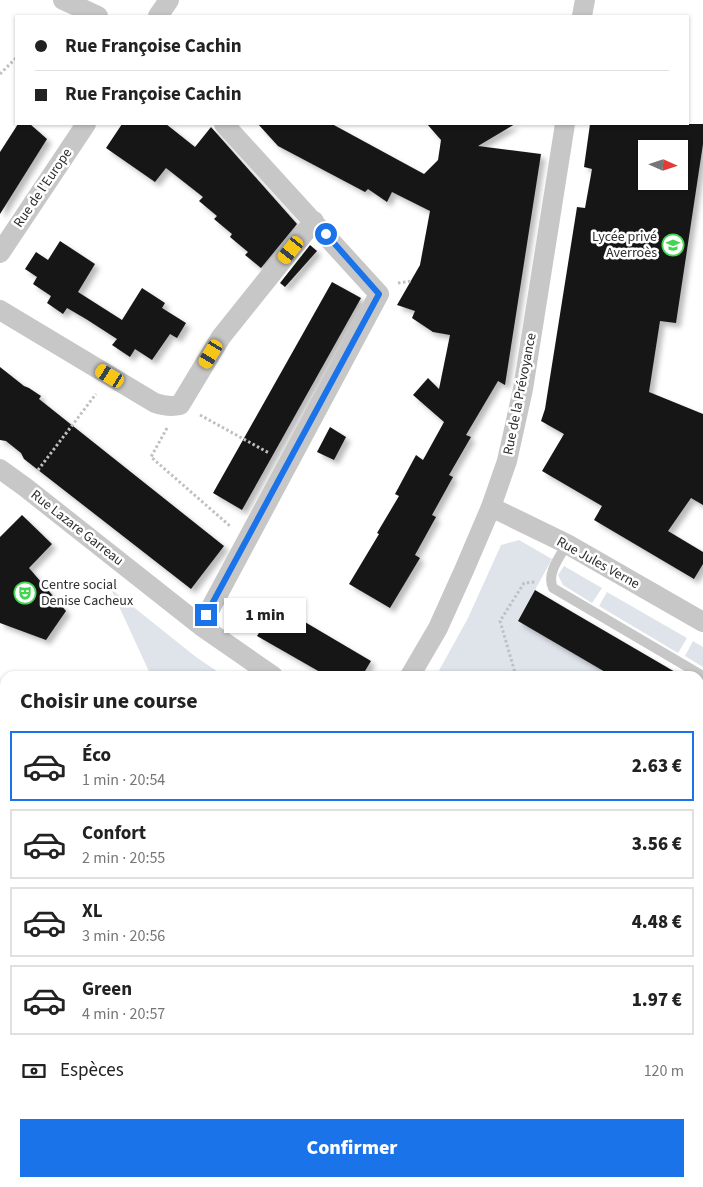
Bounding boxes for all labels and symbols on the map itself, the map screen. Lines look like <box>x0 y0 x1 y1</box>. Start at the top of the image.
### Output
north arrow <box>638 140 688 190</box>
street label: Rue de l'Europe <box>9 144 77 232</box>
route start <box>315 223 337 245</box>
place label: Lycée privé Averroès <box>592 227 657 263</box>
school or university icon: Lycée privé Averroès <box>661 233 685 257</box>
car <box>275 234 306 266</box>
street label: Rue de la Prévoyance <box>498 331 542 457</box>
car <box>196 337 225 371</box>
car <box>93 362 126 390</box>
street label: Rue Lazare Garreau <box>26 485 128 571</box>
street label: Rue Jules Verne <box>553 532 643 594</box>
place label: Centre social Denise Cacheux <box>41 575 134 611</box>
theatre icon: Centre social Denise Cacheux <box>13 581 37 605</box>
callout: 1 min <box>224 598 306 632</box>
route end <box>195 604 217 626</box>

